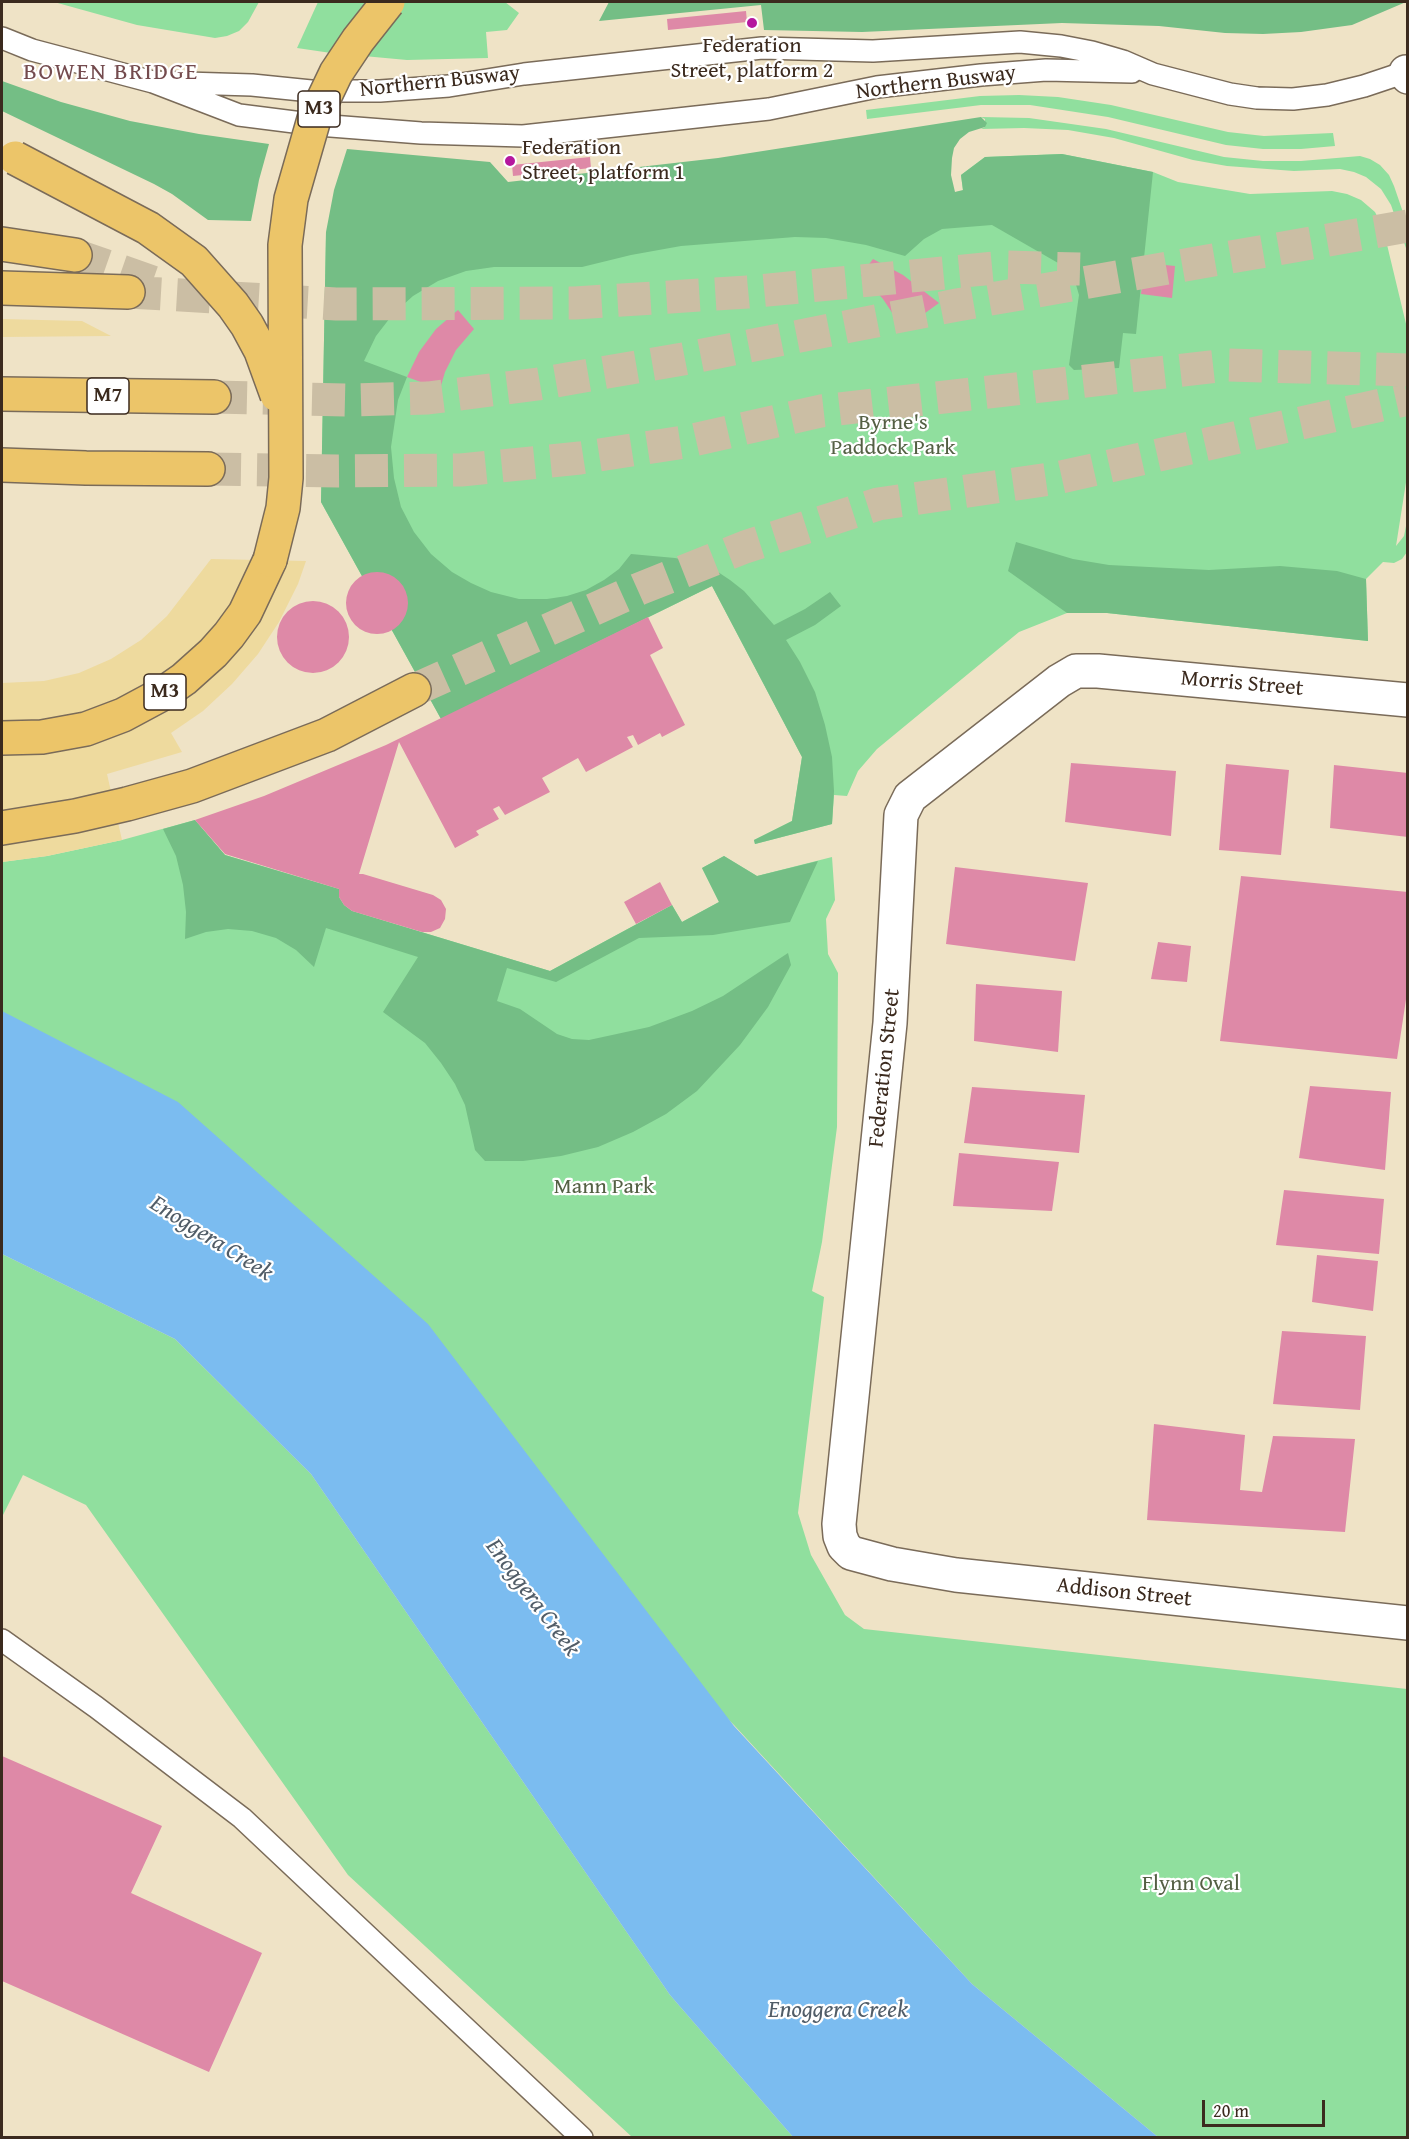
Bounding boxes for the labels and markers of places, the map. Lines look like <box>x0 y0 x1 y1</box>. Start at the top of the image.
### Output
marker: Federation Street, platform 2 <box>745 16 759 30</box>
place label: Federation Street, platform 2 <box>671 33 833 84</box>
place label: Federation Street, platform 1 <box>522 135 685 186</box>
marker: Federation Street, platform 1 <box>503 154 517 168</box>

